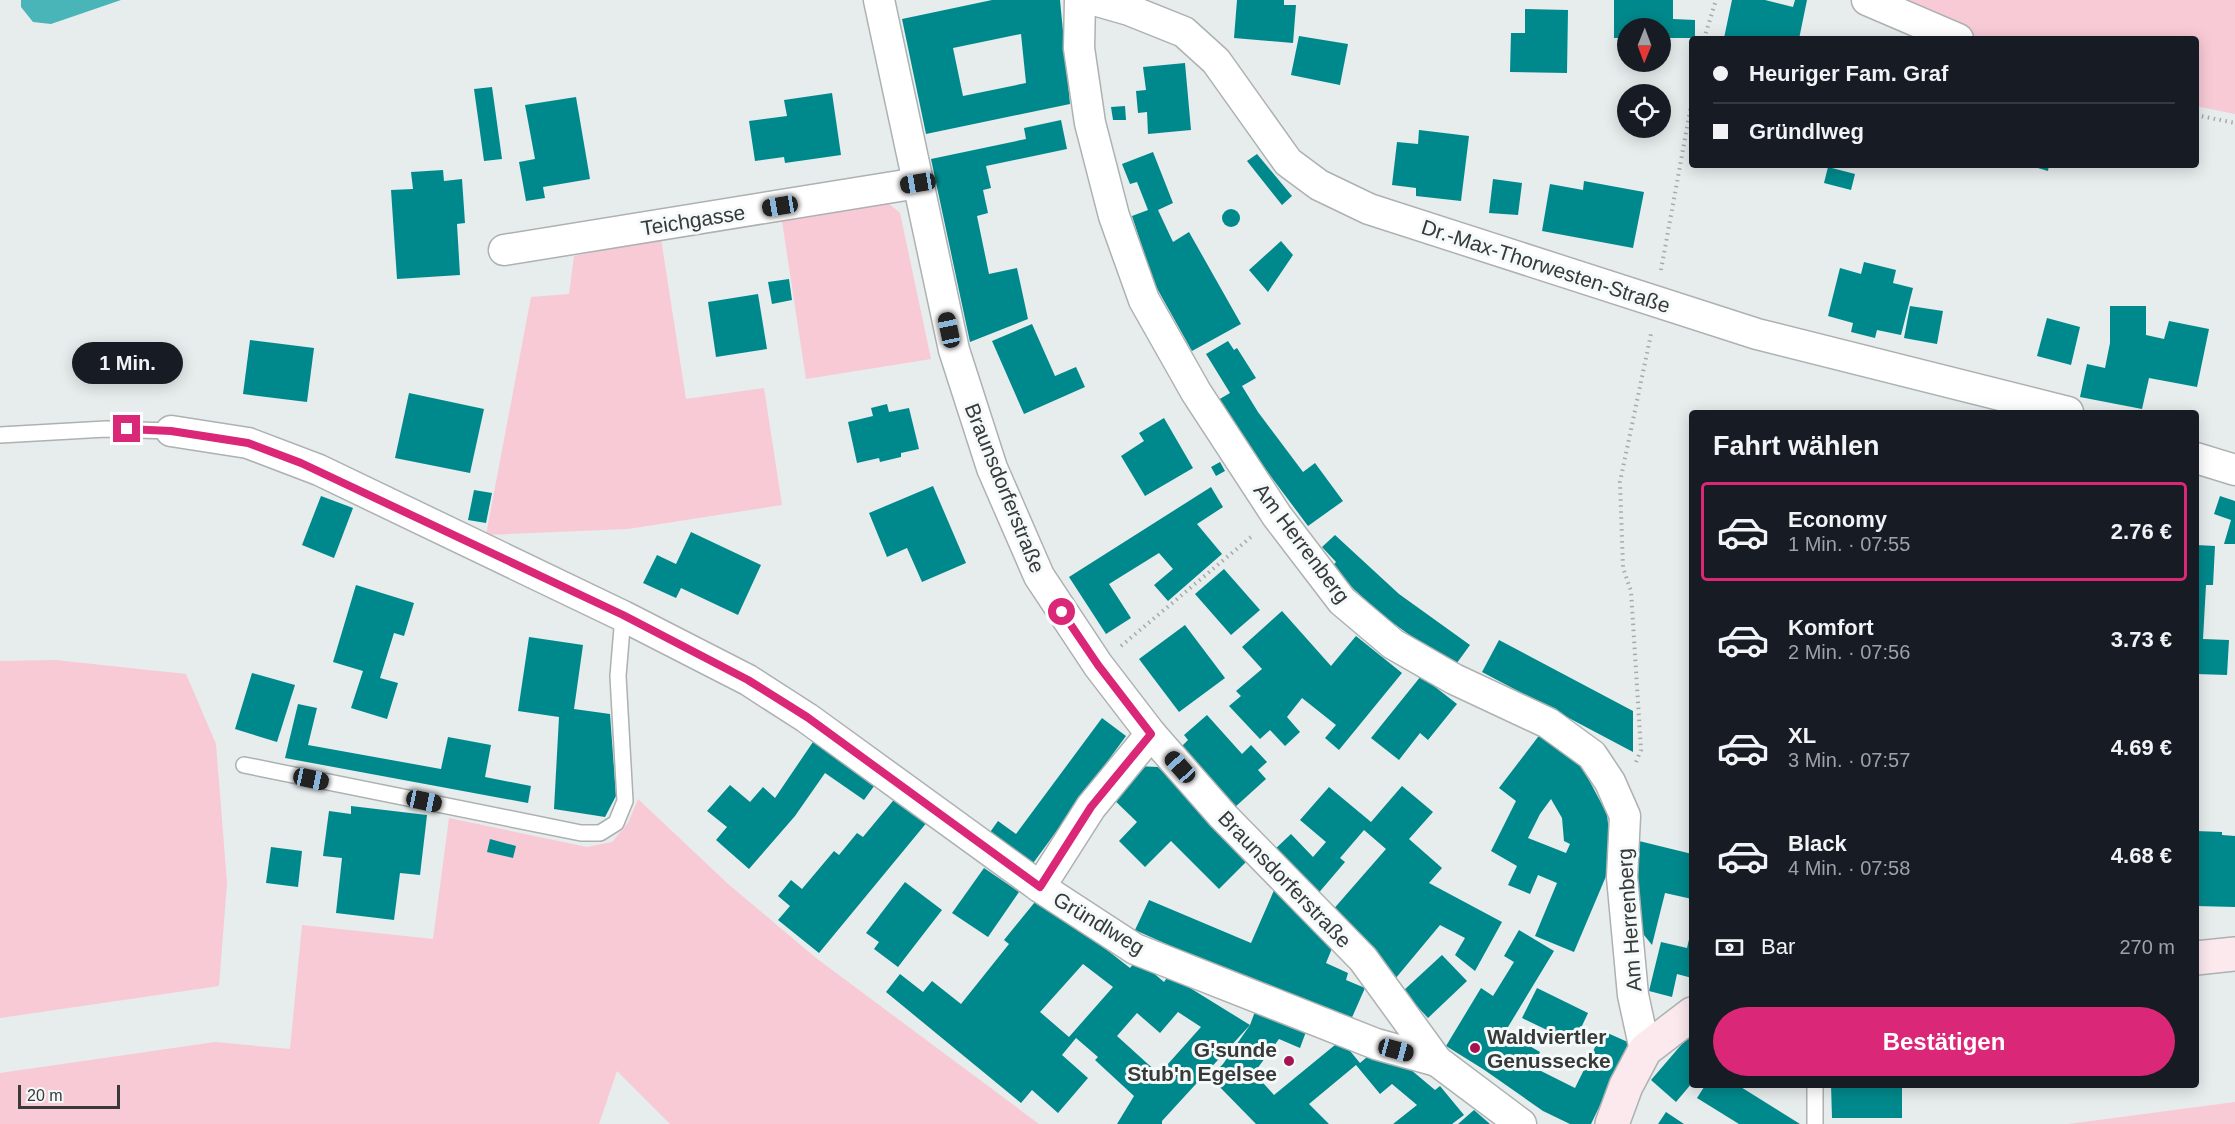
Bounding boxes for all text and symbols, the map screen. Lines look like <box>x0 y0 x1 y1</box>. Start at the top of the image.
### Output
north arrow <box>1617 18 1671 72</box>
map controls <box>1617 18 1671 138</box>
text: Heuriger Fam. Graf <box>1749 61 1948 86</box>
button: locate <box>1617 84 1671 138</box>
text: Gründlweg <box>1749 119 1864 144</box>
car <box>899 171 937 195</box>
car <box>761 194 799 218</box>
street label: Teichgasse <box>639 200 747 240</box>
street label: Dr.-Max-Thorwesten-Straße <box>1419 215 1673 317</box>
car <box>936 311 962 349</box>
callout: 1 Min. <box>72 342 182 384</box>
text: 1 Min. <box>99 352 156 374</box>
street label: Braunsdorferstraße <box>960 400 1050 576</box>
route end <box>113 415 140 442</box>
text: Fahrt wählen <box>1713 431 1880 461</box>
street label: Am Herrenberg <box>1250 479 1354 607</box>
icon: car <box>1716 505 1770 559</box>
text: Economy <box>1788 507 1887 532</box>
text: 2.76 € <box>2111 519 2172 544</box>
text: 1 Min. · 07:55 <box>1788 533 1910 555</box>
route start <box>1048 598 1075 625</box>
icon: car <box>1716 613 1770 667</box>
text: Komfort <box>1788 615 1874 640</box>
text: 3.73 € <box>2111 627 2172 652</box>
text: 2 Min. · 07:56 <box>1788 641 1910 663</box>
icon: car <box>1716 721 1770 775</box>
text: XL <box>1788 723 1816 748</box>
text: 4.69 € <box>2111 735 2172 760</box>
car <box>1161 748 1199 786</box>
text: 3 Min. · 07:57 <box>1788 749 1910 771</box>
car <box>292 766 330 792</box>
car <box>405 788 443 814</box>
street label: Braunsdorferstraße <box>1214 806 1356 952</box>
icon: car <box>1716 829 1770 883</box>
text: Black <box>1788 831 1847 856</box>
text: 4.68 € <box>2111 843 2172 868</box>
street label: Am Herrenberg <box>1613 848 1645 992</box>
text: 4 Min. · 07:58 <box>1788 857 1910 879</box>
street label: Gründlweg <box>1050 887 1148 959</box>
icon: cash <box>1713 931 1746 964</box>
text: Bar <box>1761 934 1795 959</box>
text: 270 m <box>2119 936 2175 958</box>
button: Bestätigen <box>1713 1007 2175 1076</box>
place label: Waldviertler Genussecke <box>1487 1025 1611 1072</box>
car <box>1376 1037 1416 1063</box>
place label: G'sunde Stub'n Egelsee <box>1127 1038 1277 1085</box>
marker: Waldviertler Genussecke <box>1468 1041 1482 1055</box>
marker: G'sunde Stub'n Egelsee <box>1282 1054 1296 1068</box>
scale bar <box>18 1082 120 1110</box>
text: 20 m <box>27 1087 63 1104</box>

